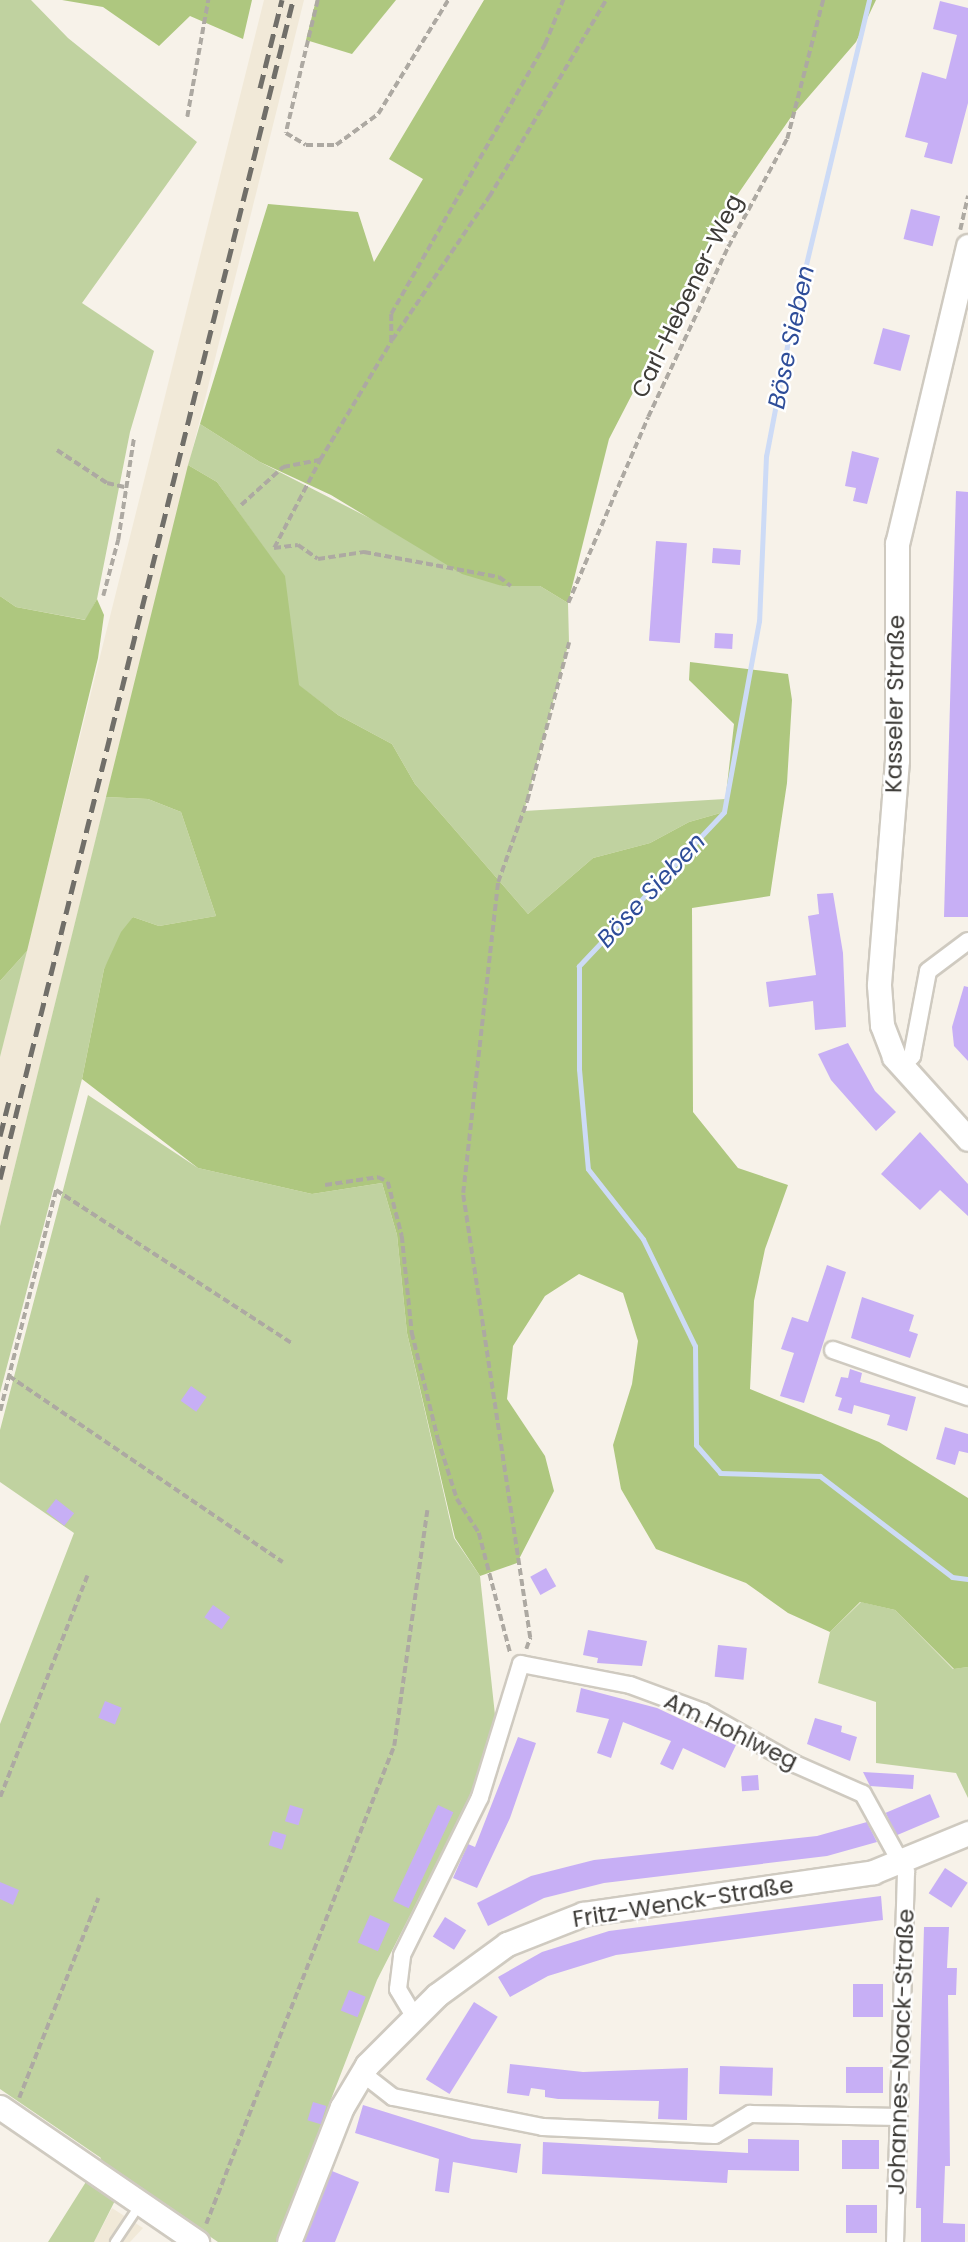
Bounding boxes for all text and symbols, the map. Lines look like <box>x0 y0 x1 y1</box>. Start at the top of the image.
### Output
street label: Carl-Hebener-Weg <box>626 190 748 402</box>
water label: Böse Sieben <box>762 263 820 411</box>
street label: Kasseler Straße <box>880 615 910 793</box>
water label: Böse Sieben <box>591 827 711 953</box>
street label: Am Hohlweg <box>660 1687 802 1775</box>
street label: Fritz-Wenck-Straße <box>571 1871 795 1933</box>
street label: Johannes-Noack-Straße <box>882 1908 920 2196</box>

